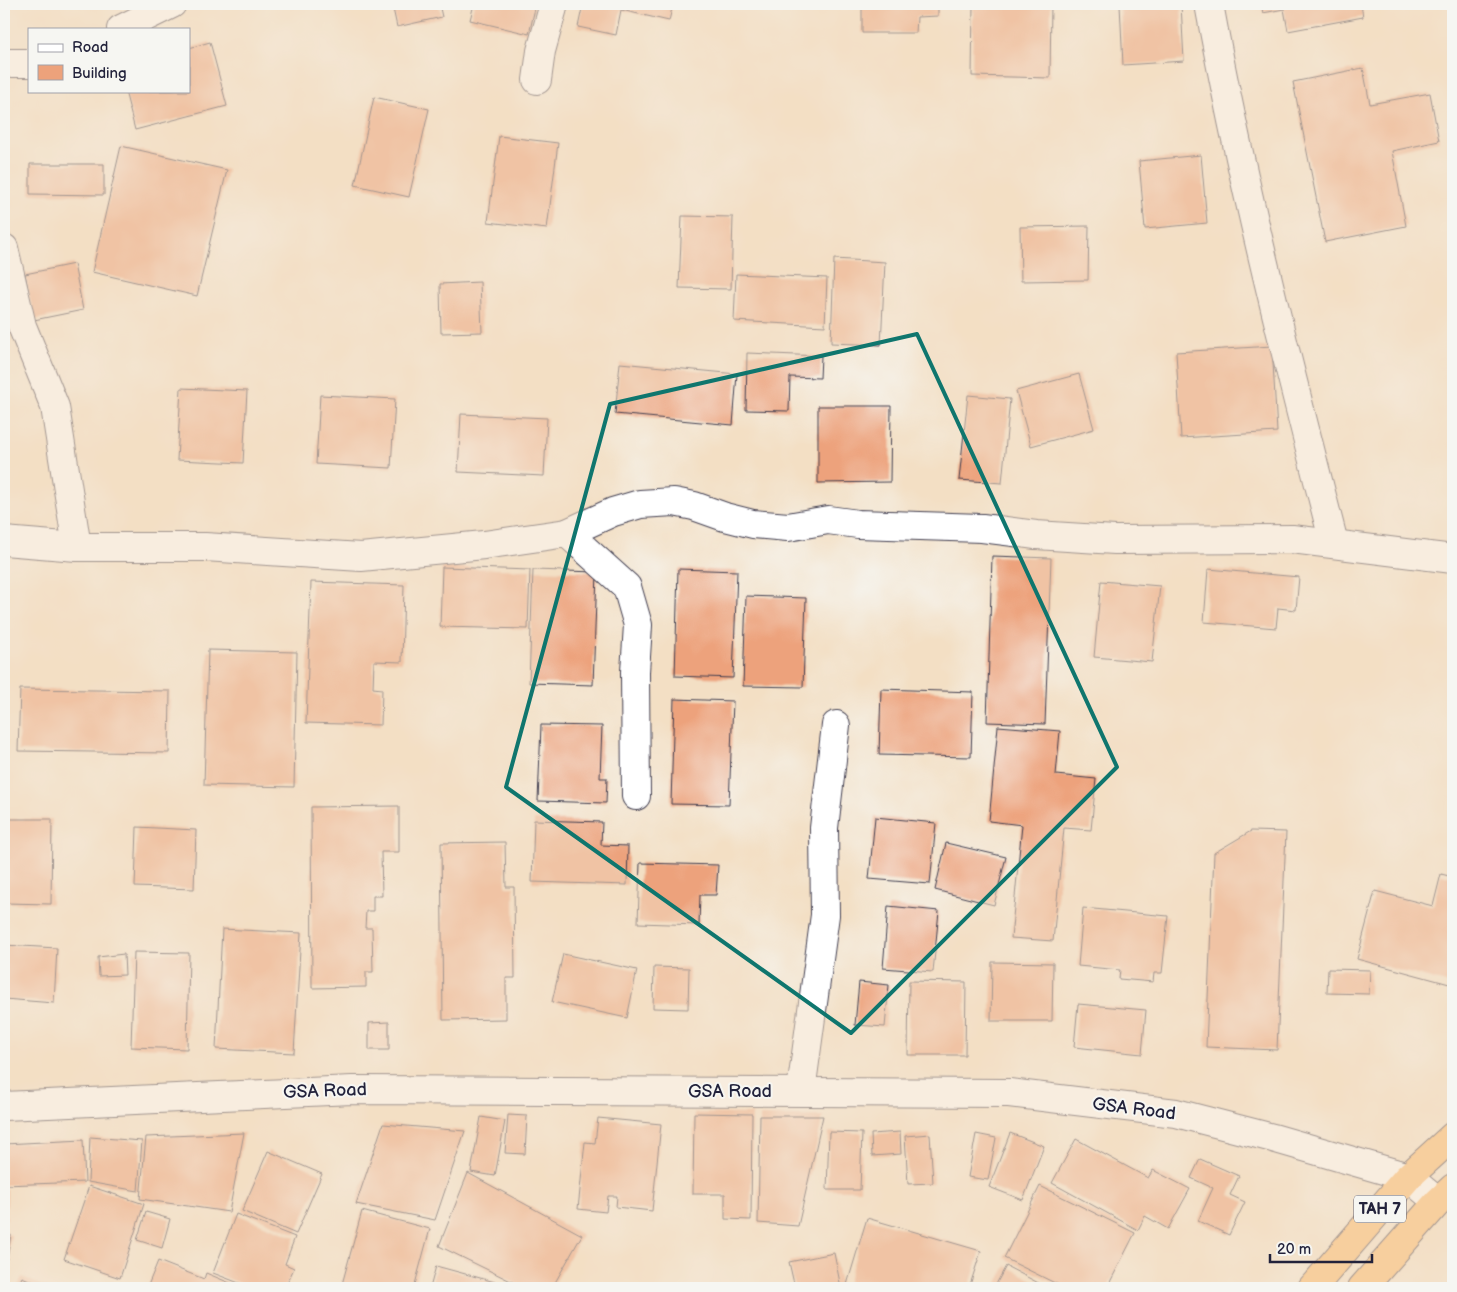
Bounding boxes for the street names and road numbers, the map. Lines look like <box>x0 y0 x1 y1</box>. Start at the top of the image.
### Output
street label: GSA Road <box>283 1079 367 1103</box>
street label: GSA Road <box>688 1081 772 1102</box>
street label: GSA Road <box>1091 1093 1177 1125</box>
road number: TAH 7 <box>1354 1196 1406 1222</box>

